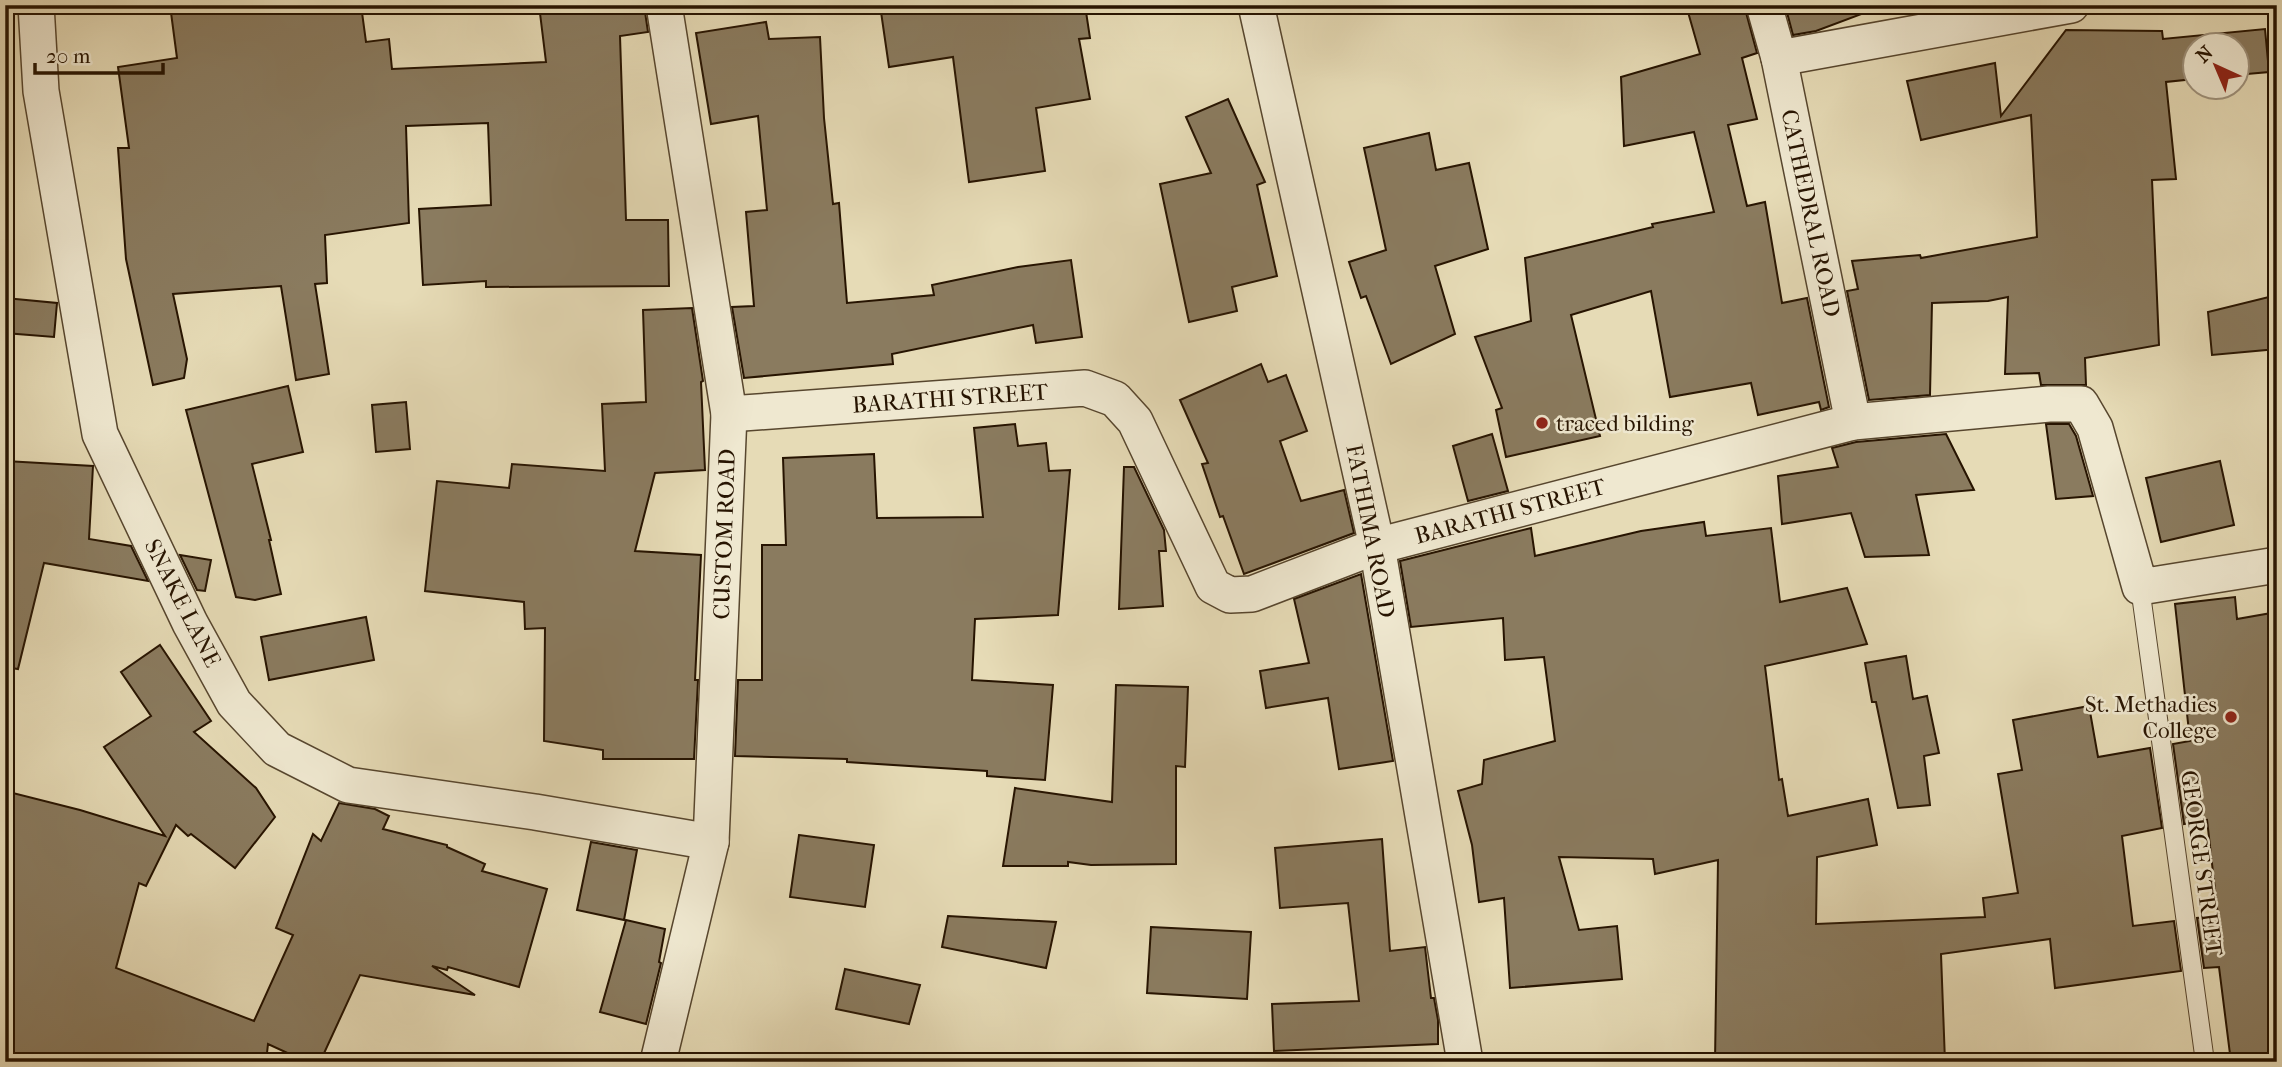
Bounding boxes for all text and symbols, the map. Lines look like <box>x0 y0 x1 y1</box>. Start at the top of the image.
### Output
scale bar <box>35 32 163 76</box>
north arrow <box>2180 32 2250 102</box>
text: N <box>2192 41 2218 67</box>
text: 20 m <box>46 44 91 68</box>
street label: CATHEDRAL ROAD <box>1775 107 1846 319</box>
street label: BARATHI STREET <box>851 378 1049 419</box>
place label: traced bilding <box>1556 410 1694 437</box>
marker: traced bilding <box>1534 415 1550 431</box>
street label: FATHIMA ROAD <box>1340 442 1401 620</box>
street label: CUSTOM ROAD <box>708 448 741 620</box>
street label: BARATHI STREET <box>1412 473 1609 550</box>
street label: SNAKE LANE <box>139 535 226 672</box>
place label: St. Methadies College <box>2085 691 2217 744</box>
marker: St. Methadies College <box>2223 709 2239 725</box>
street label: GEORGE STREET <box>2175 768 2228 958</box>

